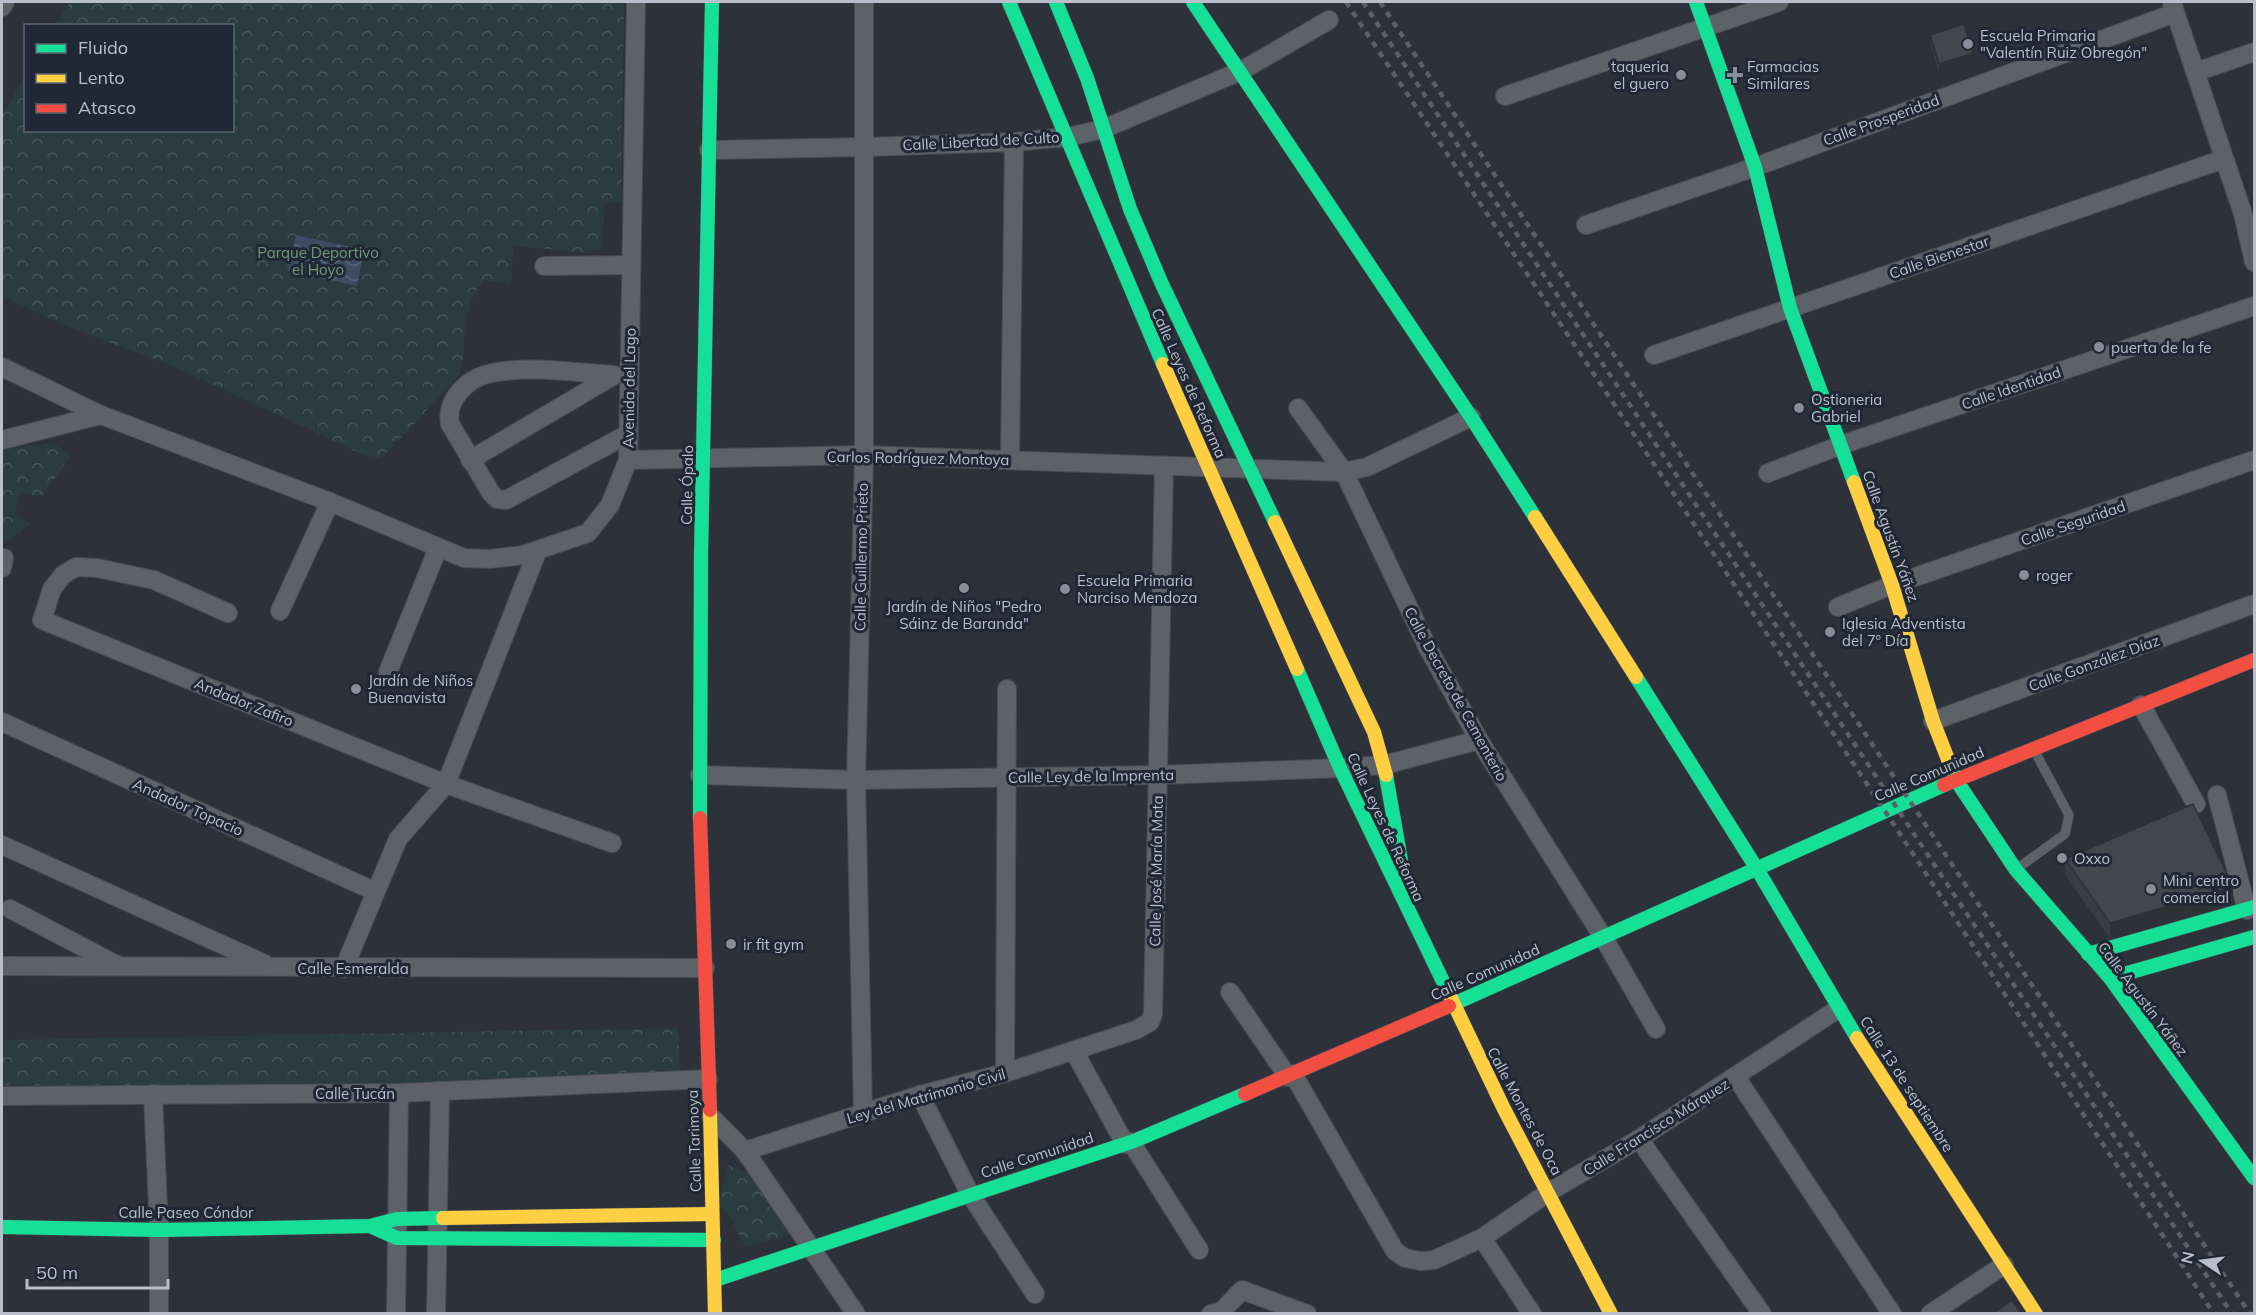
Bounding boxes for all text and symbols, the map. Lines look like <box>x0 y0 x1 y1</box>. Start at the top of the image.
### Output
legend <box>24 24 234 132</box>
place label: Escuela Primaria "Valentín Ruiz Obregón" <box>1980 26 2147 62</box>
text: Fluido <box>78 36 128 59</box>
marker: Escuela Primaria "Valentín Ruiz Obregón" <box>1961 37 1975 51</box>
place label: taqueria el guero <box>1611 57 1669 93</box>
place label: Farmacias Similares <box>1747 57 1819 93</box>
text: Lento <box>78 66 125 89</box>
marker: taqueria el guero <box>1674 68 1688 82</box>
marker: Farmacias Similares <box>1728 68 1742 82</box>
street label: Calle Prosperidad <box>1820 90 1942 150</box>
text: Atasco <box>78 96 136 119</box>
street label: Calle Libertad de Culto <box>902 127 1060 155</box>
street label: Calle Bienestar <box>1887 231 1992 283</box>
park label: Parque Deportivo el Hoyo <box>257 243 379 279</box>
street label: Calle Leyes de Reforma <box>1147 305 1231 461</box>
street label: Avenida del Lago <box>618 328 640 448</box>
place label: puerta de la fe <box>2111 338 2211 357</box>
marker: puerta de la fe <box>2092 340 2106 354</box>
street label: Calle Identidad <box>1959 362 2063 414</box>
place label: Ostioneria Gabriel <box>1811 390 1882 426</box>
marker: Ostioneria Gabriel <box>1792 401 1806 415</box>
street label: Calle Ópalo <box>677 445 697 525</box>
street label: Carlos Rodríguez Montoya <box>826 447 1010 469</box>
street label: Calle Agustín Yáñez <box>1858 468 1924 605</box>
street label: Calle Guillermo Prieto <box>850 483 872 631</box>
street label: Calle Seguridad <box>2018 496 2128 550</box>
place label: roger <box>2036 566 2073 585</box>
marker: roger <box>2017 568 2031 582</box>
place label: Escuela Primaria Narciso Mendoza <box>1077 571 1197 607</box>
marker: Jardín de Niños "Pedro Sáinz de Baranda" <box>957 581 971 595</box>
marker: Escuela Primaria Narciso Mendoza <box>1058 582 1072 596</box>
place label: Jardín de Niños "Pedro Sáinz de Baranda" <box>886 597 1042 633</box>
street label: Calle Decreto de Cementerio <box>1400 604 1512 784</box>
place label: Iglesia Adventista del 7º Día <box>1842 614 1966 650</box>
marker: Iglesia Adventista del 7º Día <box>1823 625 1837 639</box>
street label: Calle González Díaz <box>2026 630 2162 696</box>
place label: Jardín de Niños Buenavista <box>368 671 473 707</box>
street label: Andador Zafiro <box>192 674 296 730</box>
marker: Jardín de Niños Buenavista <box>349 682 363 696</box>
street label: Calle Comunidad <box>1871 742 1987 806</box>
street label: Calle Leyes de Reforma <box>1343 749 1429 905</box>
street label: Calle Ley de la Imprenta <box>1008 765 1174 787</box>
street label: Andador Topacio <box>130 774 246 840</box>
street label: Calle José María Mata <box>1145 795 1167 947</box>
place label: Oxxo <box>2074 849 2110 868</box>
marker: Oxxo <box>2055 851 2069 865</box>
place label: Mini centro comercial <box>2163 871 2239 907</box>
marker: Mini centro comercial <box>2144 882 2158 896</box>
place label: ir fit gym <box>743 935 804 954</box>
marker: ir fit gym <box>724 937 738 951</box>
street label: Calle Agustín Yáñez <box>2094 938 2192 1060</box>
street label: Calle Comunidad <box>1427 939 1543 1005</box>
street label: Calle Esmeralda <box>297 959 409 978</box>
street label: Calle 13 de septiembre <box>1856 1012 1958 1156</box>
street label: Calle Montes de Oca <box>1483 1044 1567 1178</box>
street label: Ley del Matrimonio Civil <box>844 1064 1008 1128</box>
street label: Calle Francisco Márquez <box>1579 1074 1733 1180</box>
street label: Calle Tucán <box>315 1084 395 1103</box>
street label: Calle Tarimoya <box>683 1089 705 1193</box>
street label: Calle Comunidad <box>978 1128 1096 1182</box>
street label: Calle Paseo Cóndor <box>119 1203 254 1222</box>
north arrow <box>2172 1231 2232 1291</box>
text: N <box>2176 1249 2198 1266</box>
scale bar <box>27 1252 168 1290</box>
text: 50 m <box>36 1261 78 1284</box>

